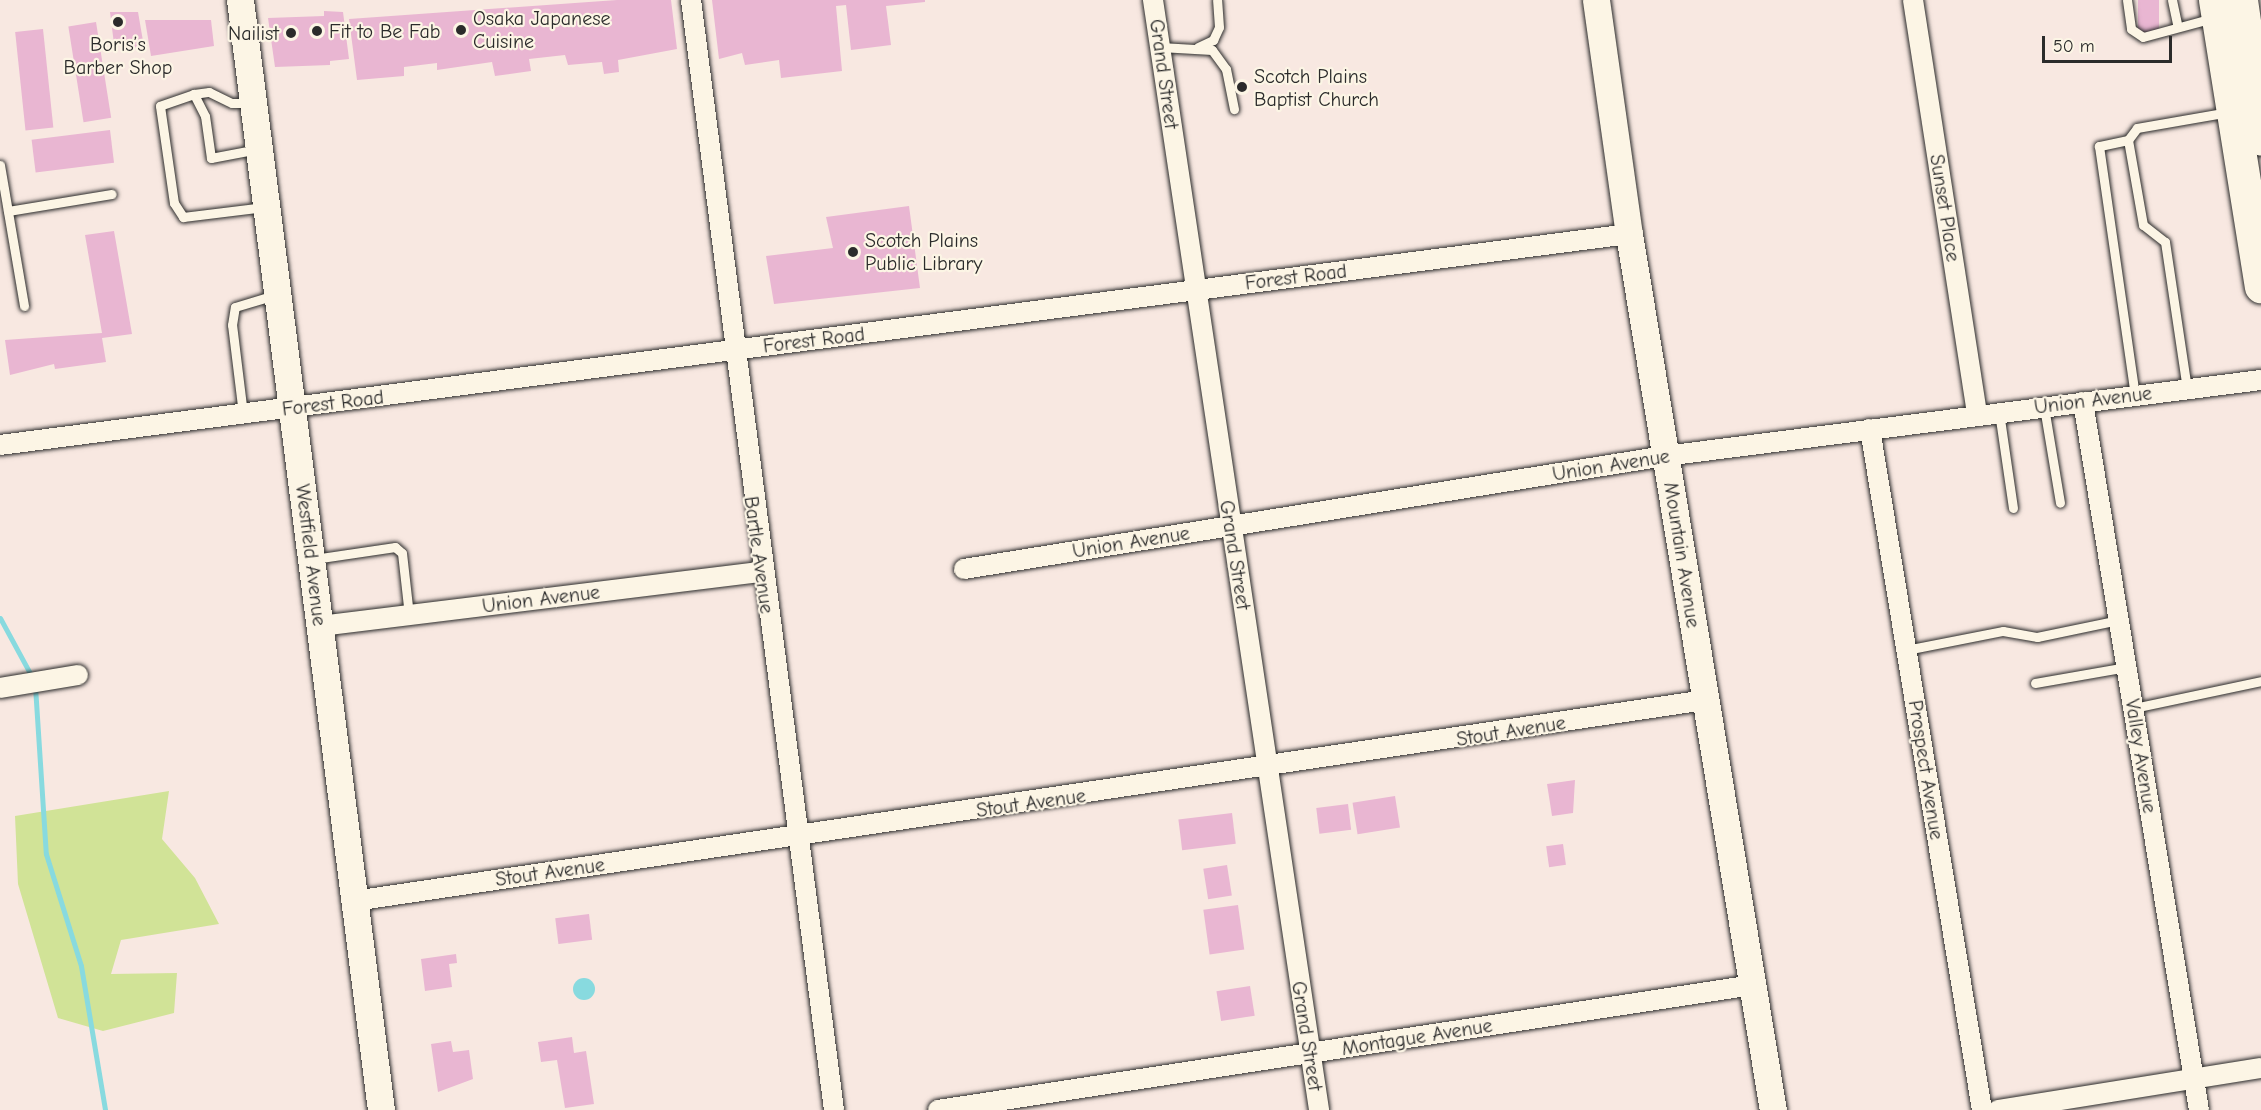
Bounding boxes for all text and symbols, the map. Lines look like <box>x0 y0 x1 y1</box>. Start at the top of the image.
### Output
place label: Osaka Japanese Cuisine <box>473 6 610 53</box>
marker: Boris’s Barber Shop <box>111 15 125 29</box>
street label: Grand Street <box>1144 18 1184 130</box>
place label: Fit to Be Fab <box>329 19 440 43</box>
place label: Nailist <box>228 21 279 45</box>
marker: Osaka Japanese Cuisine <box>454 23 468 37</box>
marker: Fit to Be Fab <box>310 24 324 38</box>
scale bar <box>2045 24 2176 62</box>
marker: Nailist <box>284 26 298 40</box>
place label: Boris’s Barber Shop <box>64 32 172 79</box>
text: 50 m <box>2053 36 2095 57</box>
place label: Scotch Plains Baptist Church <box>1254 64 1379 111</box>
marker: Scotch Plains Baptist Church <box>1235 80 1249 94</box>
street label: Sunset Place <box>1925 153 1965 263</box>
place label: Scotch Plains Public Library <box>865 228 982 275</box>
marker: Scotch Plains Public Library <box>846 245 860 259</box>
street label: Forest Road <box>1244 259 1348 295</box>
street label: Forest Road <box>762 322 866 358</box>
street label: Union Avenue <box>2033 381 2153 419</box>
street label: Forest Road <box>281 385 385 421</box>
street label: Union Avenue <box>1551 444 1671 486</box>
street label: Mountain Avenue <box>1659 480 1705 630</box>
street label: Westfield Avenue <box>290 483 332 627</box>
street label: Bartle Avenue <box>739 495 779 615</box>
street label: Grand Street <box>1214 498 1256 612</box>
street label: Union Avenue <box>1071 521 1191 563</box>
street label: Union Avenue <box>481 580 601 618</box>
street label: Valley Avenue <box>2120 697 2162 815</box>
street label: Prospect Avenue <box>1903 698 1949 842</box>
street label: Stout Avenue <box>1455 711 1567 751</box>
street label: Stout Avenue <box>975 783 1087 823</box>
street label: Stout Avenue <box>494 852 606 892</box>
street label: Grand Street <box>1286 979 1328 1093</box>
street label: Montague Avenue <box>1340 1013 1494 1061</box>

